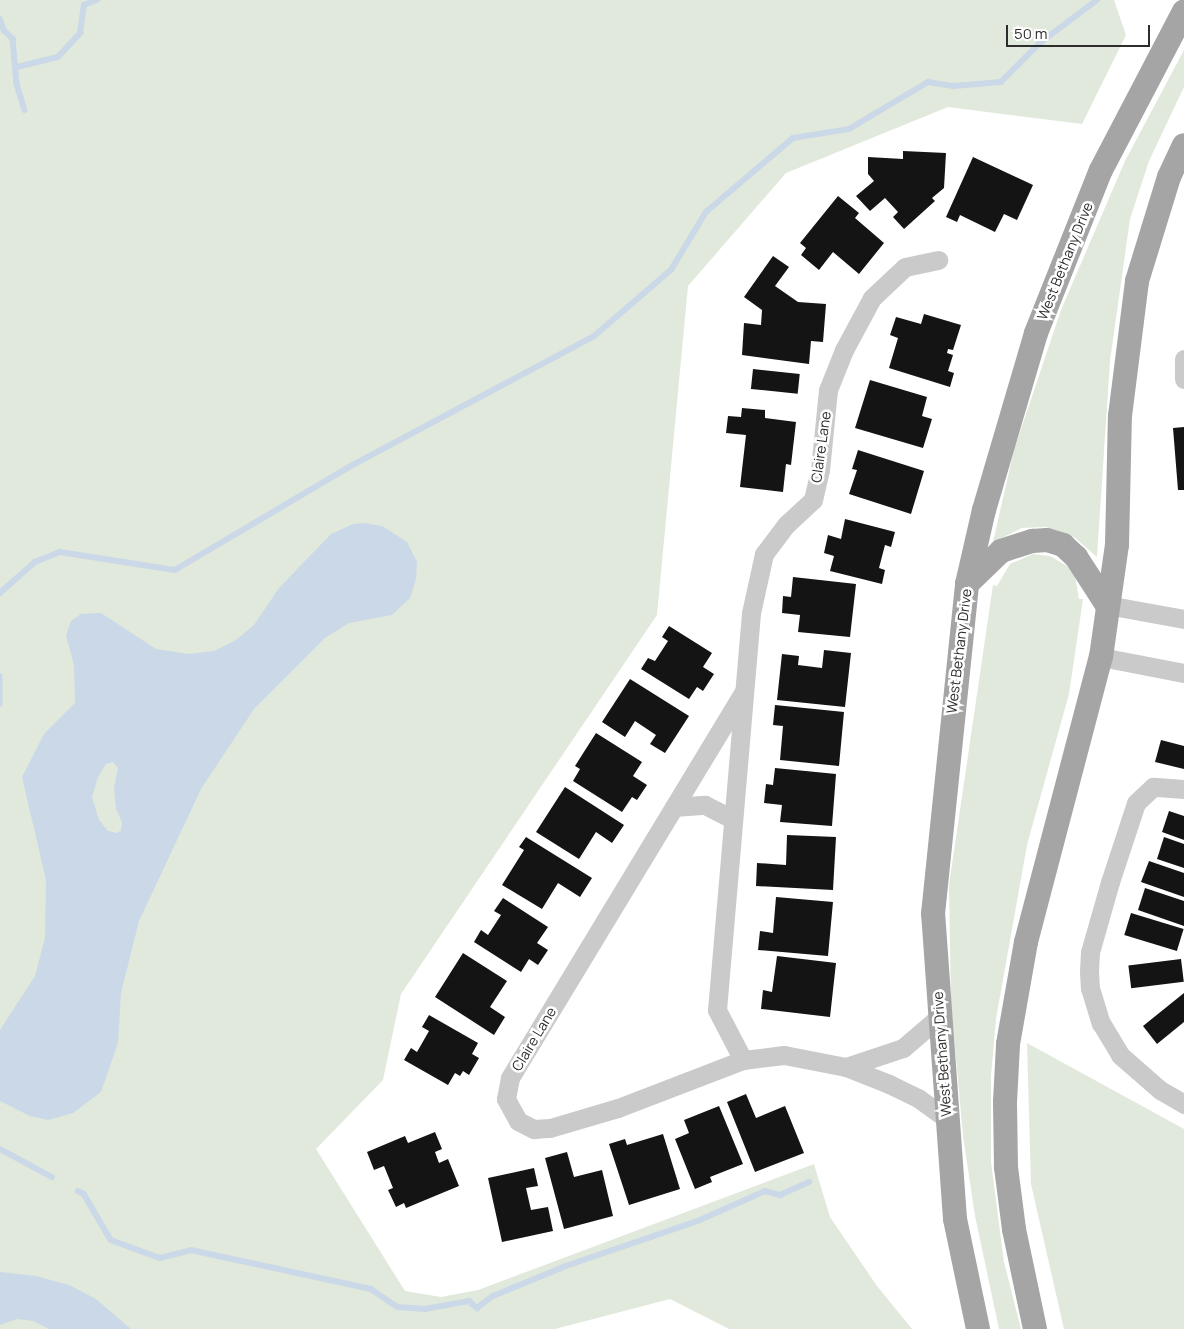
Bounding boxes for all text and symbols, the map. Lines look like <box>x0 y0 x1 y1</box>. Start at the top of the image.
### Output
scale bar <box>1009 15 1153 47</box>
text: 50 m <box>1014 23 1048 44</box>
street label: West Bethany Drive <box>1034 200 1096 322</box>
street label: Claire Lane <box>808 410 834 484</box>
street label: West Bethany Drive <box>943 588 975 714</box>
street label: West Bethany Drive <box>929 991 955 1117</box>
street label: Claire Lane <box>508 1004 560 1074</box>

